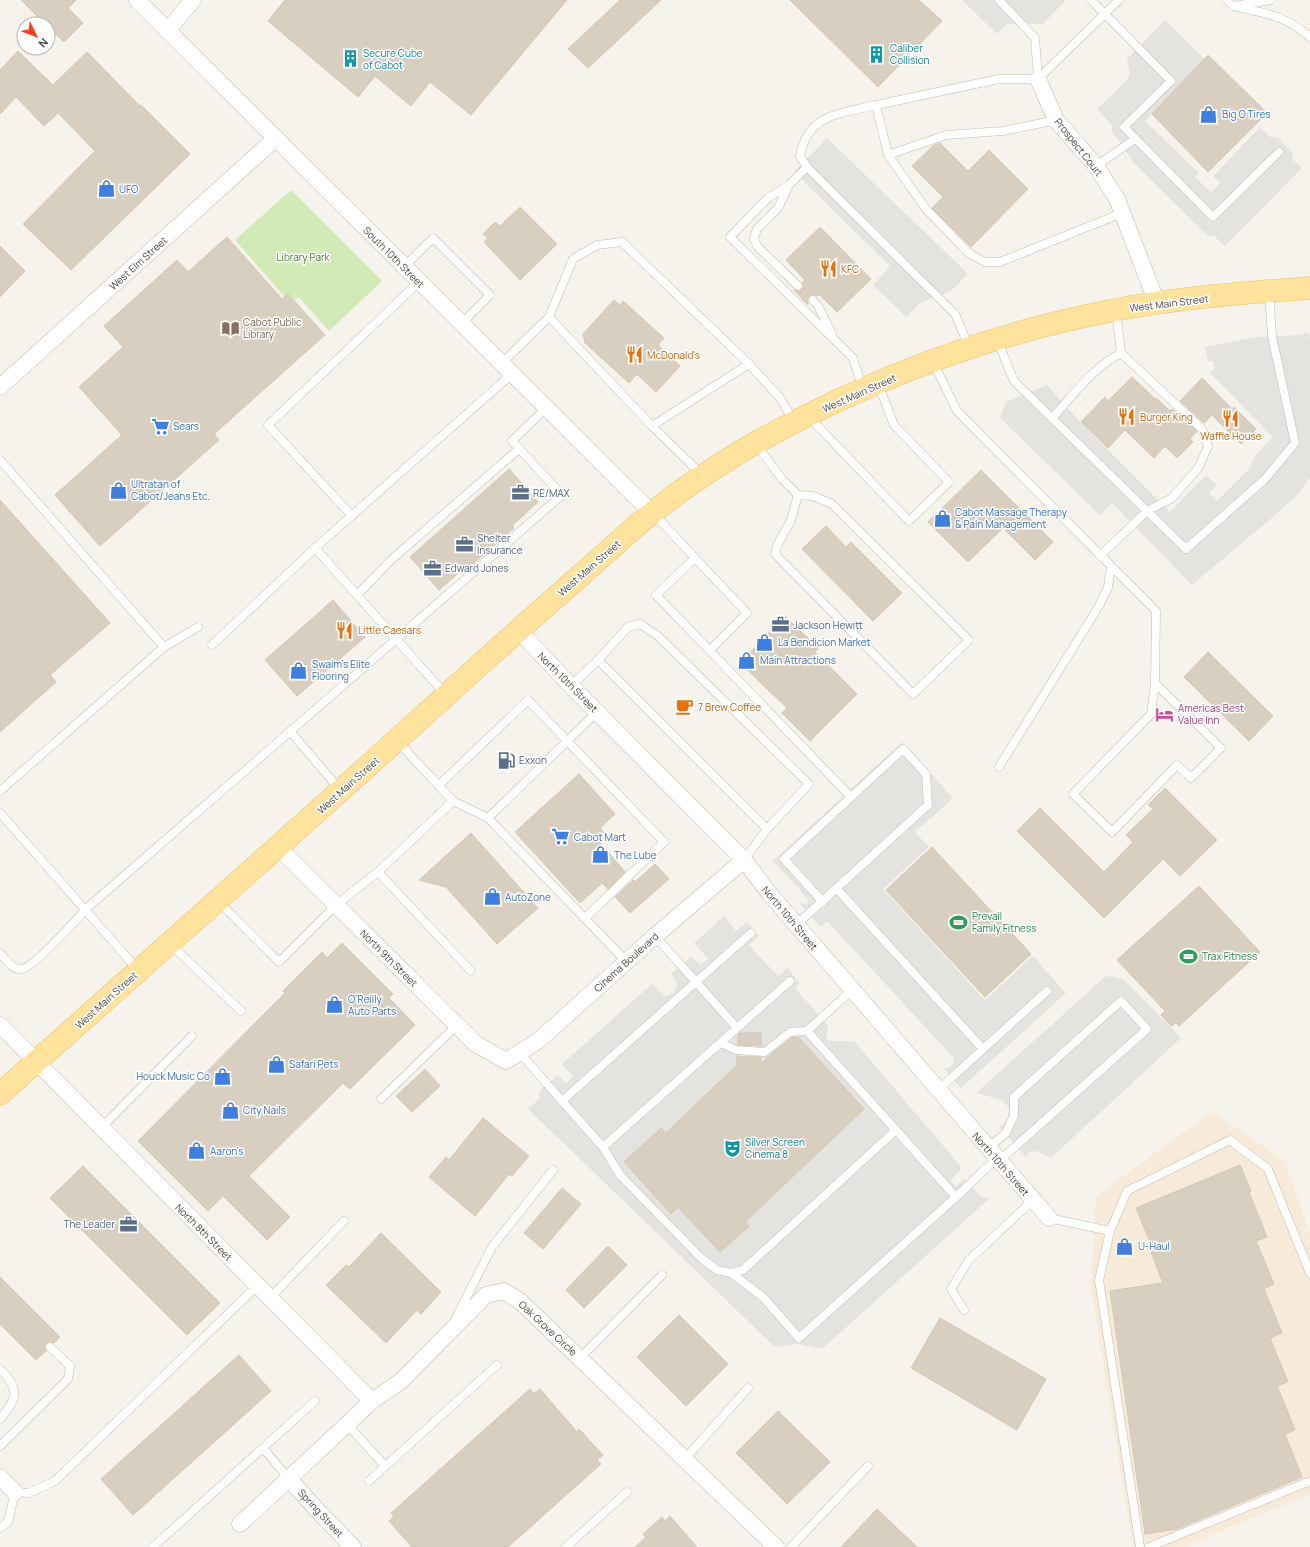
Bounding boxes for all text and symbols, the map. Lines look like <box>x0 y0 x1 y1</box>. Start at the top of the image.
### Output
north arrow <box>16 16 56 56</box>
text: N <box>35 35 52 51</box>
place label: Caliber Collision <box>890 41 930 67</box>
building icon: Caliber Collision <box>867 44 887 64</box>
place label: Secure Cube of Cabot <box>363 46 423 72</box>
building icon: Secure Cube of Cabot <box>340 49 360 69</box>
shop icon: Big O Tires <box>1199 104 1219 124</box>
place label: Big O Tires <box>1222 107 1271 121</box>
street label: Prospect Court <box>1052 115 1106 179</box>
shop icon: UFO <box>96 179 116 199</box>
place label: UFO <box>119 182 138 196</box>
street label: South 10th Street <box>360 223 428 291</box>
street label: West Elm Street <box>106 233 170 293</box>
park label: Library Park <box>276 250 331 264</box>
restaurant icon: KFC <box>818 259 838 279</box>
place label: KFC <box>841 262 859 276</box>
street label: West Main Street <box>1129 291 1209 315</box>
place label: Cabot Public Library <box>243 315 302 341</box>
library icon: Cabot Public Library <box>220 318 240 338</box>
restaurant icon: McDonald's <box>624 345 644 365</box>
place label: McDonald's <box>647 348 700 362</box>
street label: West Main Street <box>820 370 898 416</box>
restaurant icon: Burger King <box>1117 407 1137 427</box>
restaurant icon: Waffle House <box>1221 409 1241 429</box>
place label: Burger King <box>1140 410 1193 424</box>
supermarket icon: Sears <box>150 416 170 436</box>
place label: Sears <box>173 419 199 433</box>
place label: Waffle House <box>1200 429 1262 443</box>
place label: Ultratan of Cabot/Jeans Etc. <box>131 477 210 503</box>
shop icon: Ultratan of Cabot/Jeans Etc. <box>108 480 128 500</box>
office icon: RE/MAX <box>510 483 530 503</box>
place label: RE/MAX <box>533 486 570 500</box>
place label: Cabot Massage Therapy & Pain Management <box>955 505 1068 531</box>
shop icon: Cabot Massage Therapy & Pain Management <box>932 508 952 528</box>
place label: Shelter Insurance <box>477 531 523 557</box>
office icon: Shelter Insurance <box>454 534 474 554</box>
street label: West Main Street <box>554 537 624 599</box>
office icon: Edward Jones <box>422 558 442 578</box>
place label: Edward Jones <box>445 561 509 575</box>
office icon: Jackson Hewitt <box>770 615 790 635</box>
place label: Jackson Hewitt <box>793 618 863 632</box>
restaurant icon: Little Caesars <box>335 620 355 640</box>
place label: Little Caesars <box>358 623 421 637</box>
shop icon: La Bendicion Market <box>755 632 775 652</box>
place label: La Bendicion Market <box>778 635 871 649</box>
street label: North 10th Street <box>535 649 601 715</box>
shop icon: Main Attractions <box>737 650 757 670</box>
place label: Main Attractions <box>760 653 836 667</box>
place label: Swaim's Elite Flooring <box>312 657 370 683</box>
shop icon: Swaim's Elite Flooring <box>289 660 309 680</box>
cafe icon: 7 Brew Coffee <box>675 697 695 717</box>
place label: 7 Brew Coffee <box>698 700 761 714</box>
place label: Americas Best Value Inn <box>1178 701 1244 727</box>
hotel icon: Americas Best Value Inn <box>1155 704 1175 724</box>
fuel station icon: Exxon <box>496 750 516 770</box>
street label: West Main Street <box>314 753 382 817</box>
place label: Exxon <box>519 753 547 767</box>
supermarket icon: Cabot Mart <box>551 827 571 847</box>
place label: Cabot Mart <box>574 830 626 844</box>
shop icon: The Lube <box>591 845 611 865</box>
place label: The Lube <box>614 848 657 862</box>
street label: North 10th Street <box>759 883 821 953</box>
shop icon: AutoZone <box>482 887 502 907</box>
place label: AutoZone <box>505 890 551 904</box>
place label: Prevail Family Fitness <box>972 909 1036 935</box>
sports icon: Prevail Family Fitness <box>949 912 969 932</box>
street label: North 9th Street <box>357 926 421 990</box>
street label: Cinema Boulevard <box>591 929 662 995</box>
sports icon: Trax Fitness <box>1179 946 1199 966</box>
place label: Trax Fitness <box>1202 949 1257 963</box>
street label: West Main Street <box>72 968 140 1032</box>
place label: O'Reilly Auto Parts <box>348 992 396 1018</box>
shop icon: O'Reilly Auto Parts <box>325 995 345 1015</box>
shop icon: Safari Pets <box>266 1054 286 1074</box>
place label: Safari Pets <box>289 1057 339 1071</box>
shop icon: Houck Music Co <box>213 1066 233 1086</box>
place label: Houck Music Co <box>136 1069 210 1083</box>
shop icon: City Nails <box>220 1100 240 1120</box>
place label: City Nails <box>243 1103 286 1117</box>
street label: North 10th Street <box>970 1129 1032 1199</box>
place label: Silver Screen Cinema 8 <box>745 1135 805 1161</box>
theatre icon: Silver Screen Cinema 8 <box>722 1138 742 1158</box>
shop icon: Aaron's <box>187 1141 207 1161</box>
place label: Aaron's <box>210 1144 243 1158</box>
street label: North 8th Street <box>172 1200 236 1264</box>
office icon: The Leader <box>118 1214 138 1234</box>
place label: The Leader <box>63 1217 115 1231</box>
shop icon: U-Haul <box>1115 1236 1135 1256</box>
place label: U-Haul <box>1138 1239 1170 1253</box>
street label: Oak Grove Circle <box>516 1297 580 1359</box>
street label: Spring Street <box>295 1486 347 1540</box>

